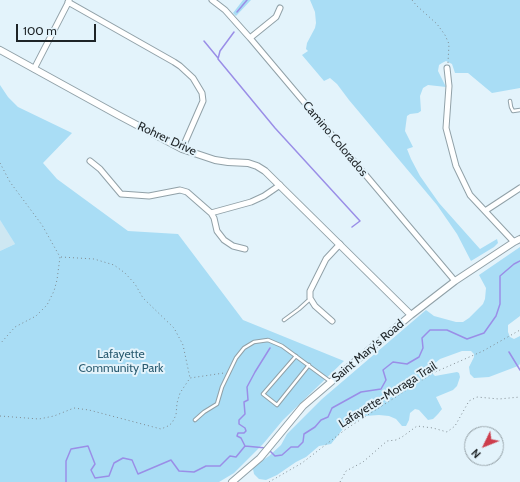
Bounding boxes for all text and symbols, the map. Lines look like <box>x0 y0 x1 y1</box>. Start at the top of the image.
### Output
scale bar <box>18 16 98 42</box>
text: 100 m <box>23 23 57 38</box>
street label: Camino Colorados <box>300 99 370 179</box>
street label: Rohrer Drive <box>135 119 199 159</box>
street label: Saint Mary's Road <box>329 317 407 385</box>
park label: Lafayette Community Park <box>79 347 163 375</box>
street label: Lafayette-Moraga Trail <box>336 359 440 431</box>
north arrow <box>464 426 504 466</box>
text: N <box>468 446 484 461</box>

